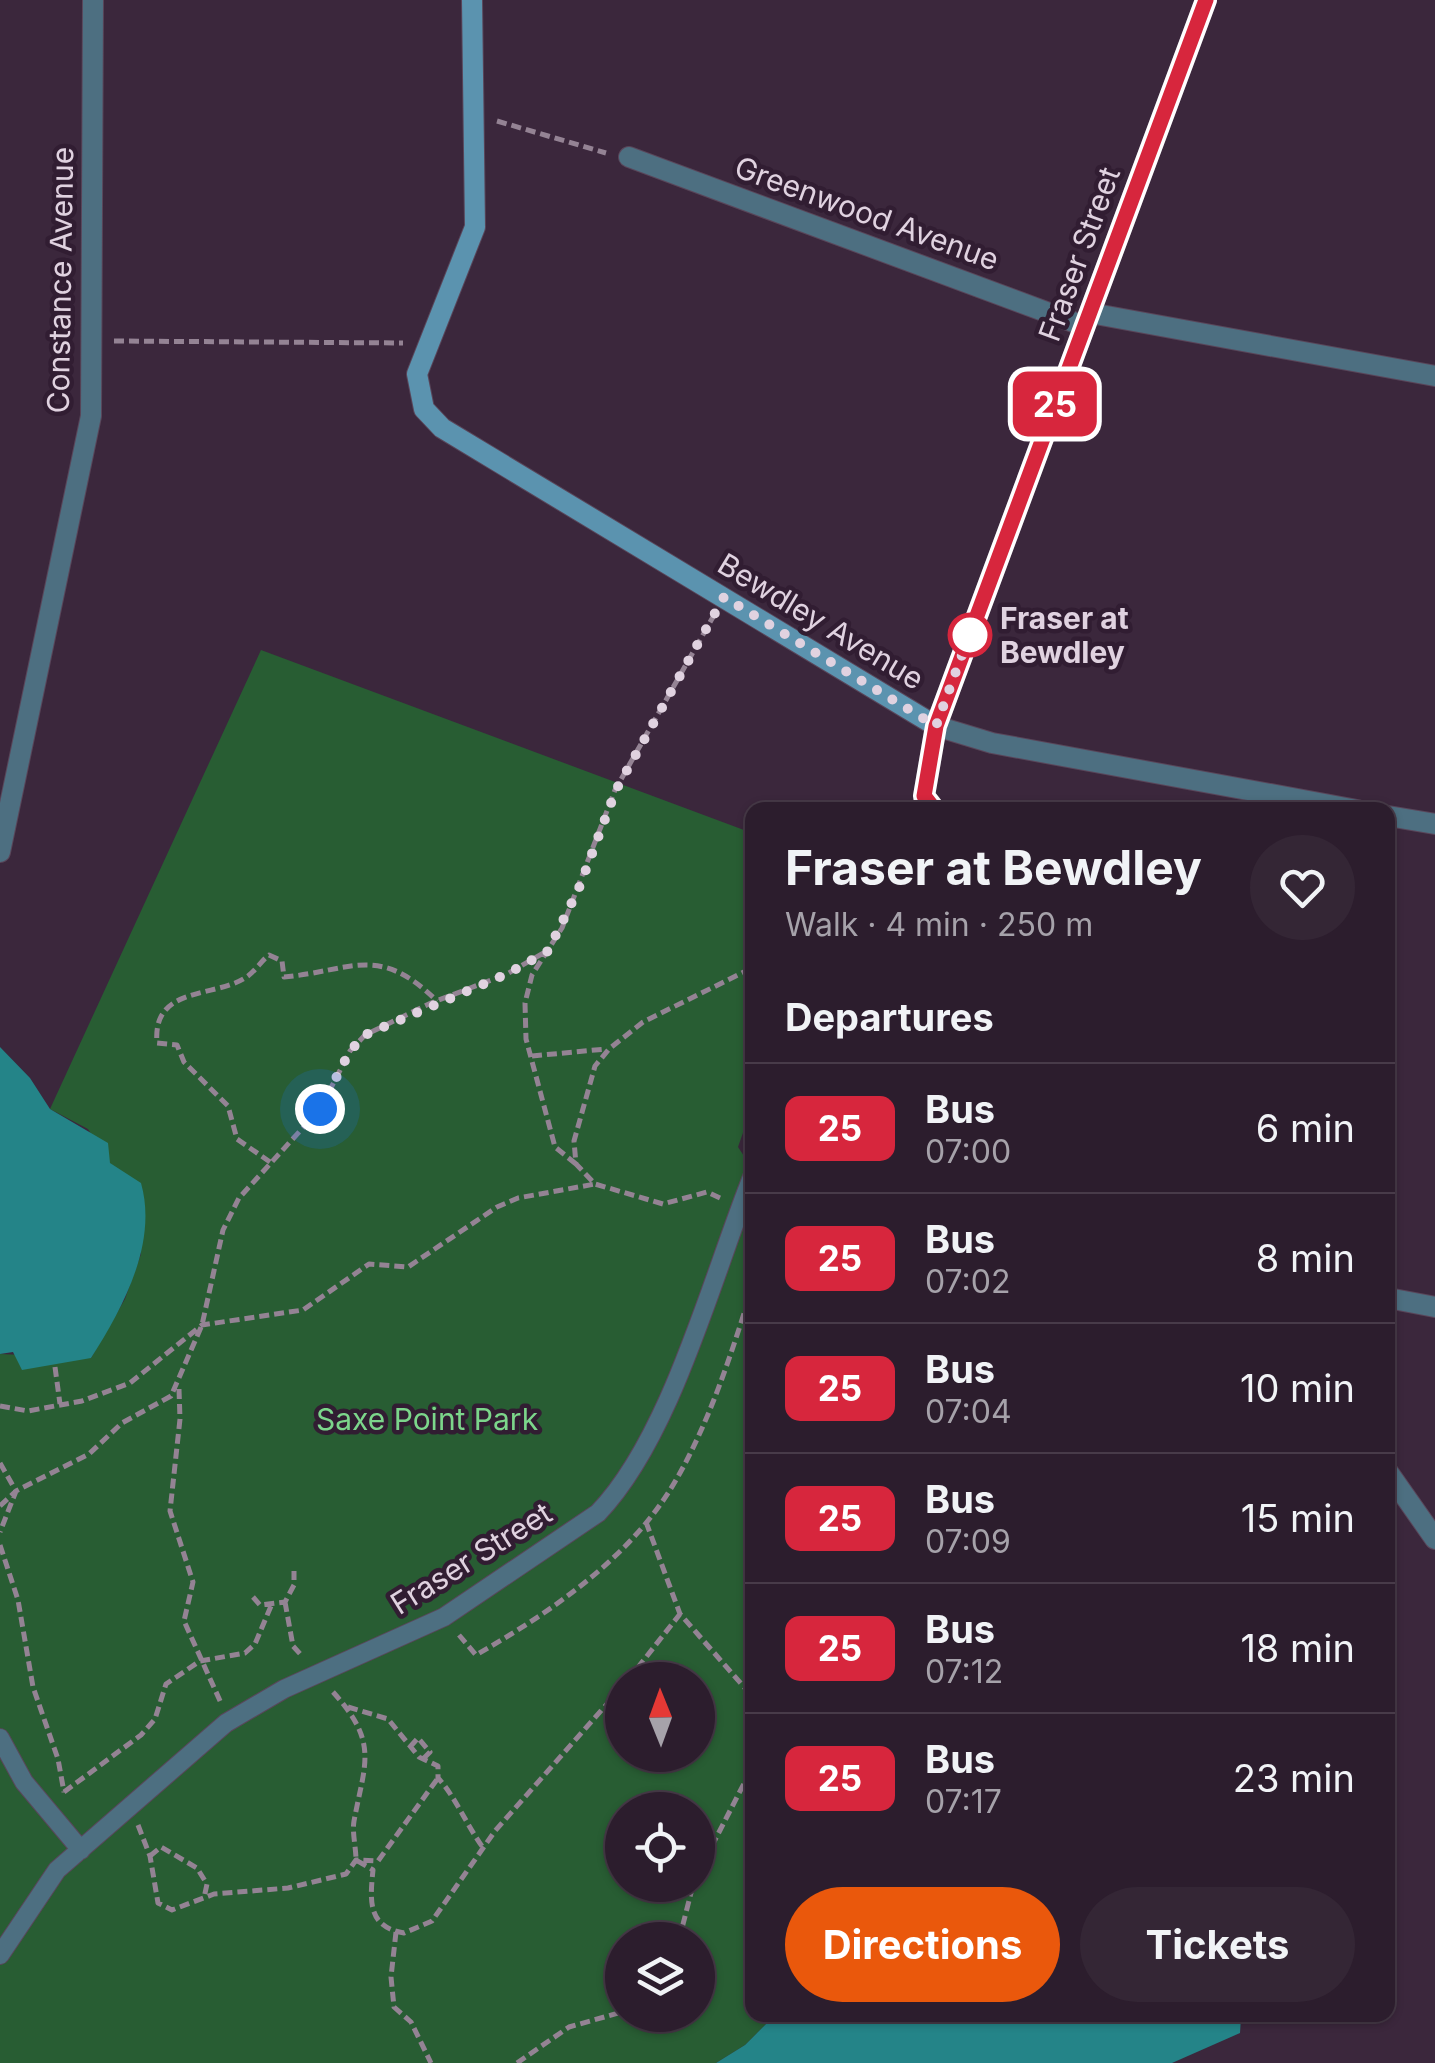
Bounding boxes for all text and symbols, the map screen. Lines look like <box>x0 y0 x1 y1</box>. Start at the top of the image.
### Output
street label: Constance Avenue <box>40 146 80 414</box>
street label: Greenwood Avenue <box>730 149 1004 277</box>
street label: Fraser Street <box>1031 162 1127 346</box>
line badge: 25 <box>1010 372 1100 436</box>
text: 25 <box>1033 383 1077 425</box>
street label: Bewdley Avenue <box>712 545 930 697</box>
place label: Fraser at Bewdley <box>1000 600 1129 670</box>
marker: Fraser at Bewdley <box>949 614 991 656</box>
button: heart <box>1250 835 1355 940</box>
text: Fraser at Bewdley <box>785 838 1202 897</box>
text: Walk · 4 min · 250 m <box>785 905 1093 944</box>
text: Departures <box>785 994 994 1040</box>
your location <box>295 1084 345 1134</box>
text: Bus <box>925 1086 995 1132</box>
text: 6 min <box>1256 1105 1355 1151</box>
text: 25 <box>818 1107 862 1149</box>
text: 07:00 <box>925 1132 1011 1171</box>
text: Bus <box>925 1216 995 1262</box>
text: 8 min <box>1256 1235 1355 1281</box>
text: 25 <box>818 1237 862 1279</box>
text: 07:02 <box>925 1262 1011 1301</box>
text: Bus <box>925 1346 995 1392</box>
text: 10 min <box>1240 1365 1355 1411</box>
text: 25 <box>818 1367 862 1409</box>
text: 07:04 <box>925 1392 1012 1431</box>
park label: Saxe Point Park <box>316 1401 539 1437</box>
text: Bus <box>925 1476 995 1522</box>
street label: Fraser Street <box>384 1494 558 1622</box>
text: 15 min <box>1241 1495 1355 1541</box>
text: 25 <box>818 1497 862 1539</box>
text: 07:09 <box>925 1522 1011 1561</box>
text: Bus <box>925 1606 995 1652</box>
text: 18 min <box>1240 1625 1355 1671</box>
text: 25 <box>818 1627 862 1669</box>
text: 07:12 <box>925 1652 1003 1691</box>
north arrow <box>605 1662 715 1772</box>
map controls <box>605 1662 715 2032</box>
text: Bus <box>925 1736 995 1782</box>
text: 23 min <box>1233 1755 1355 1801</box>
text: 25 <box>818 1757 862 1799</box>
text: 07:17 <box>925 1782 1002 1821</box>
button: locate <box>605 1792 715 1902</box>
button: Directions <box>785 1887 1060 2002</box>
button: Tickets <box>1080 1887 1355 2002</box>
button: layers <box>605 1922 715 2032</box>

